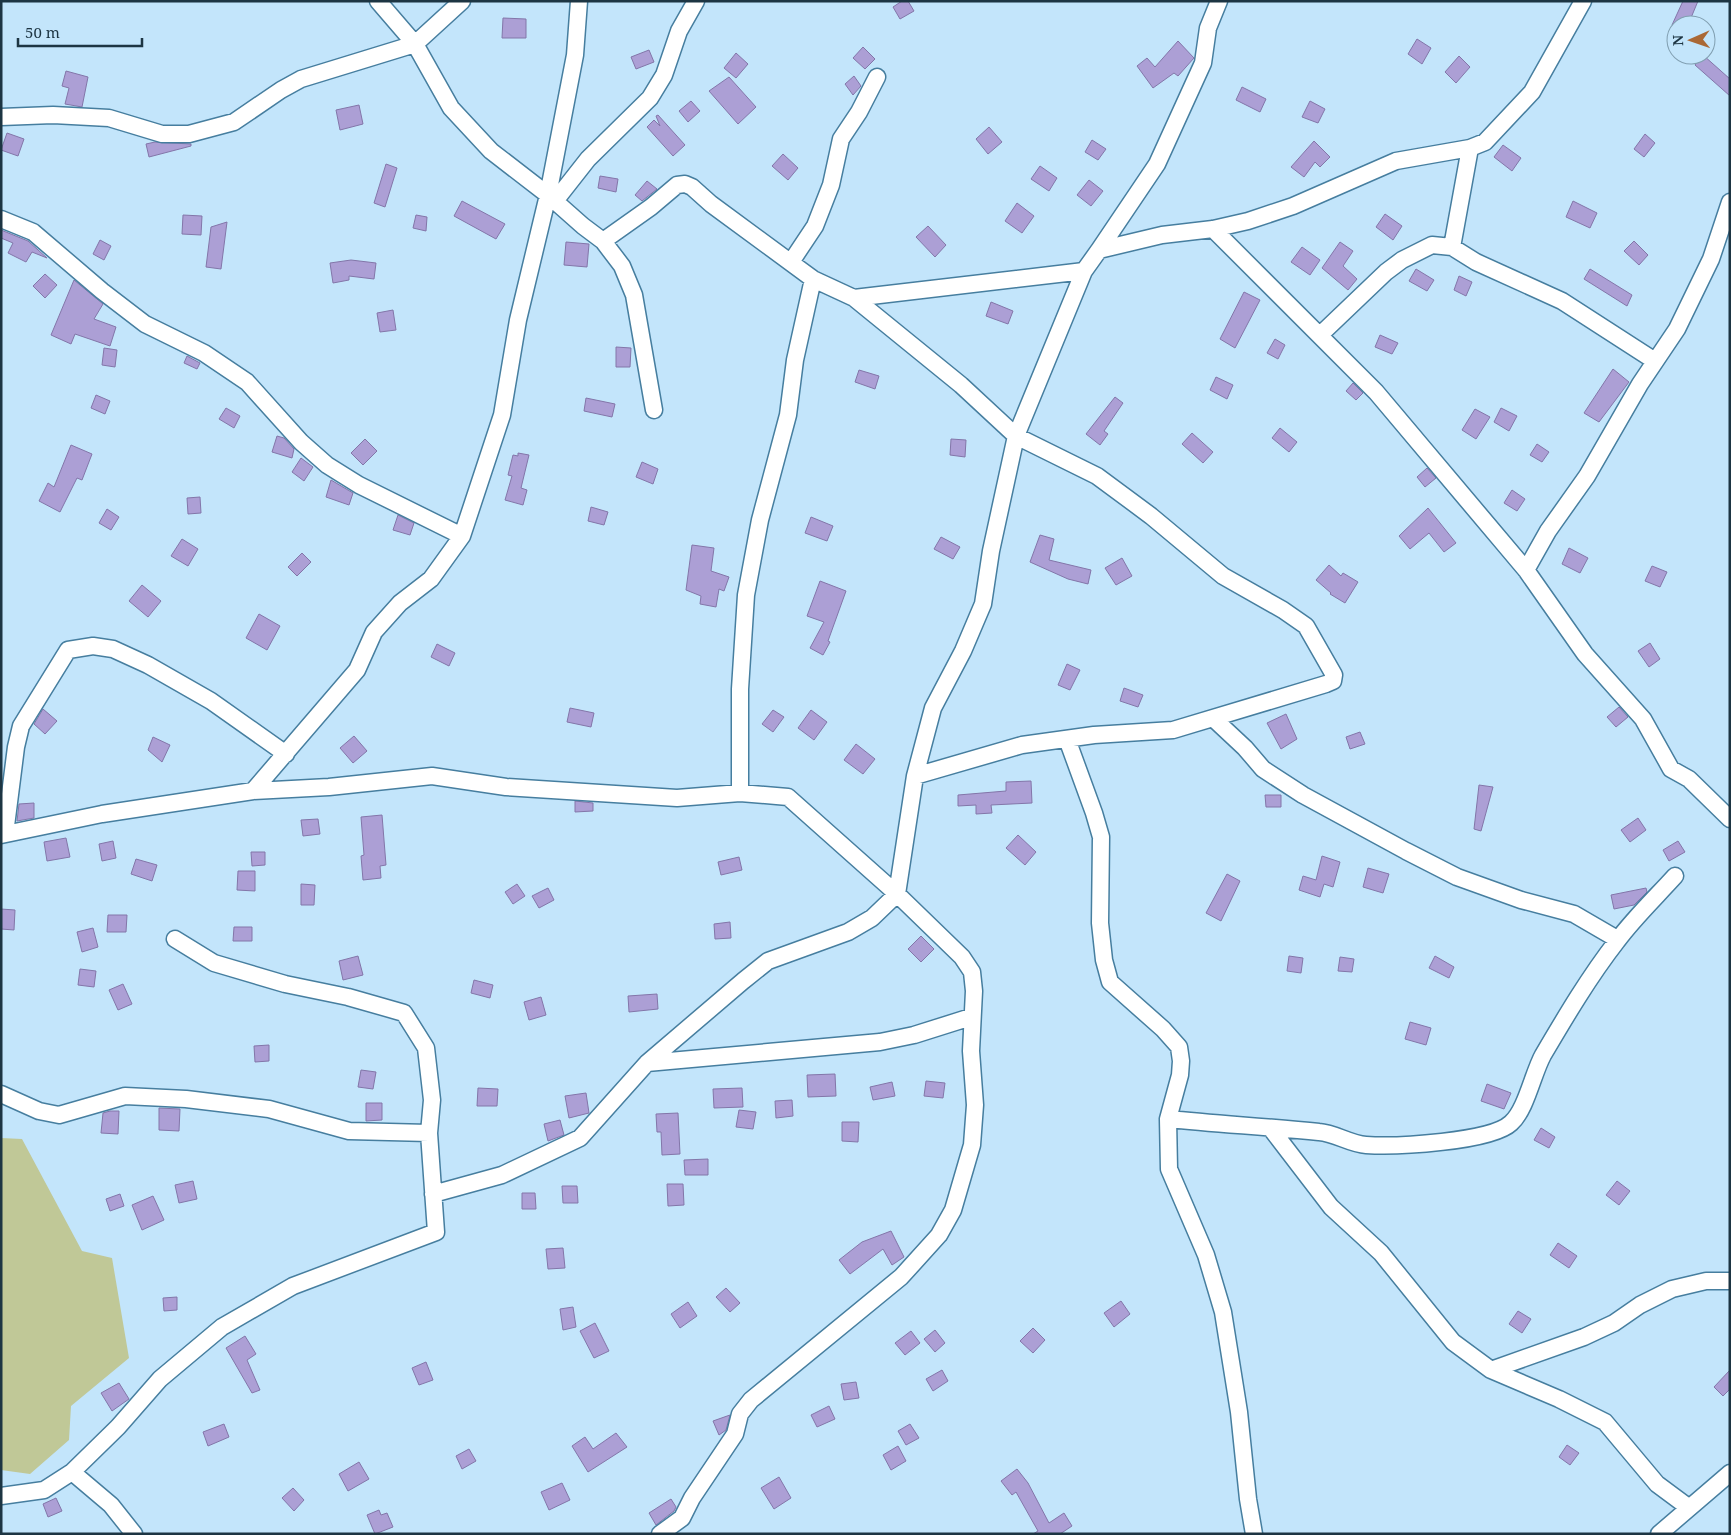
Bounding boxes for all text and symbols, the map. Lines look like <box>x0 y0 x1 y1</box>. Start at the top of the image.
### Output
scale bar <box>18 15 141 47</box>
north arrow <box>1666 15 1716 65</box>
text: 50 m <box>25 22 60 42</box>
text: N <box>1668 35 1687 46</box>

